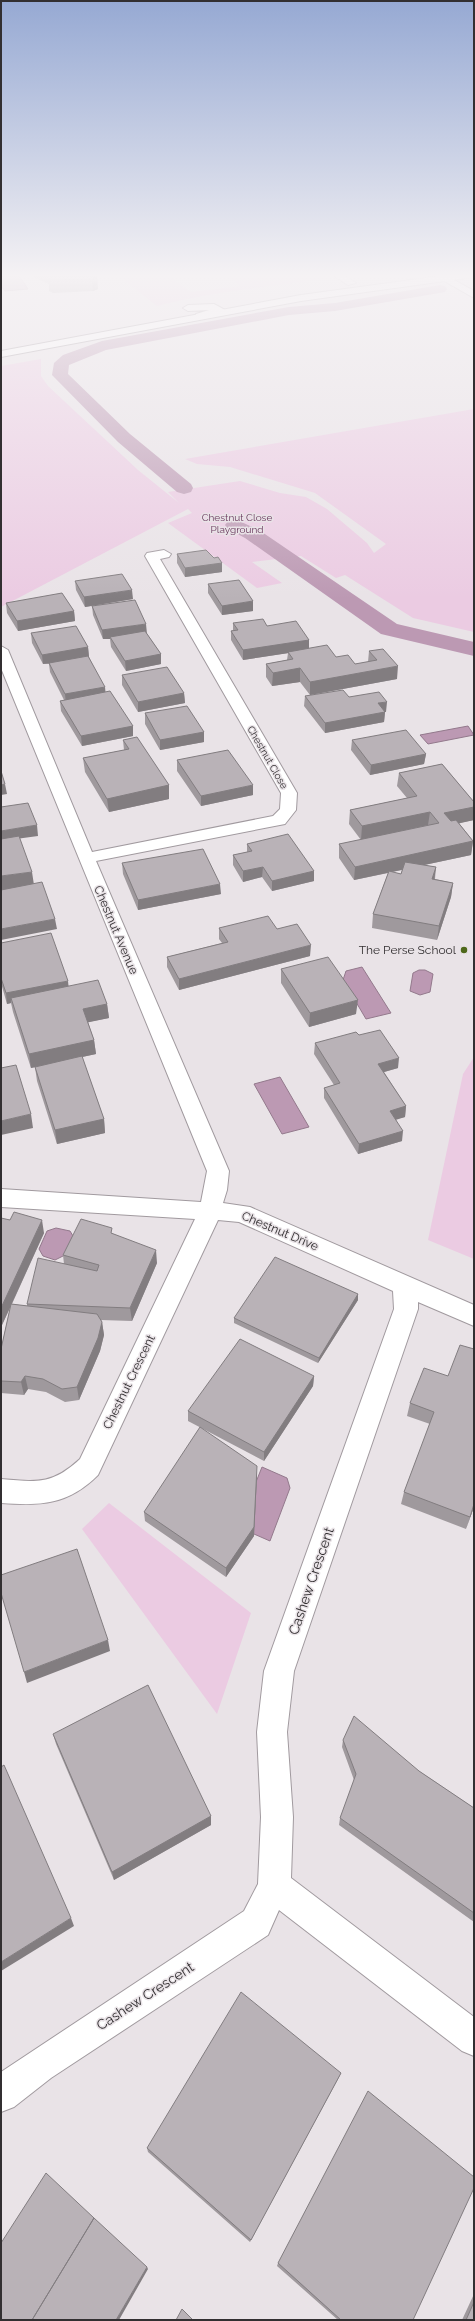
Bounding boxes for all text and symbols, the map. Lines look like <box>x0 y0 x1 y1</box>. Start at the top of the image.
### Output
park label: Chestnut Close Playground <box>202 512 272 535</box>
street label: Chestnut Close <box>245 724 290 791</box>
street label: Chestnut Avenue <box>91 884 141 976</box>
place label: The Perse School <box>359 943 457 957</box>
marker: The Perse School <box>459 945 469 955</box>
street label: Chestnut Drive <box>240 1209 320 1253</box>
street label: Chestnut Crescent <box>100 1333 158 1431</box>
street label: Cashew Crescent <box>285 1525 337 1637</box>
street label: Cashew Crescent <box>93 1958 197 2033</box>

